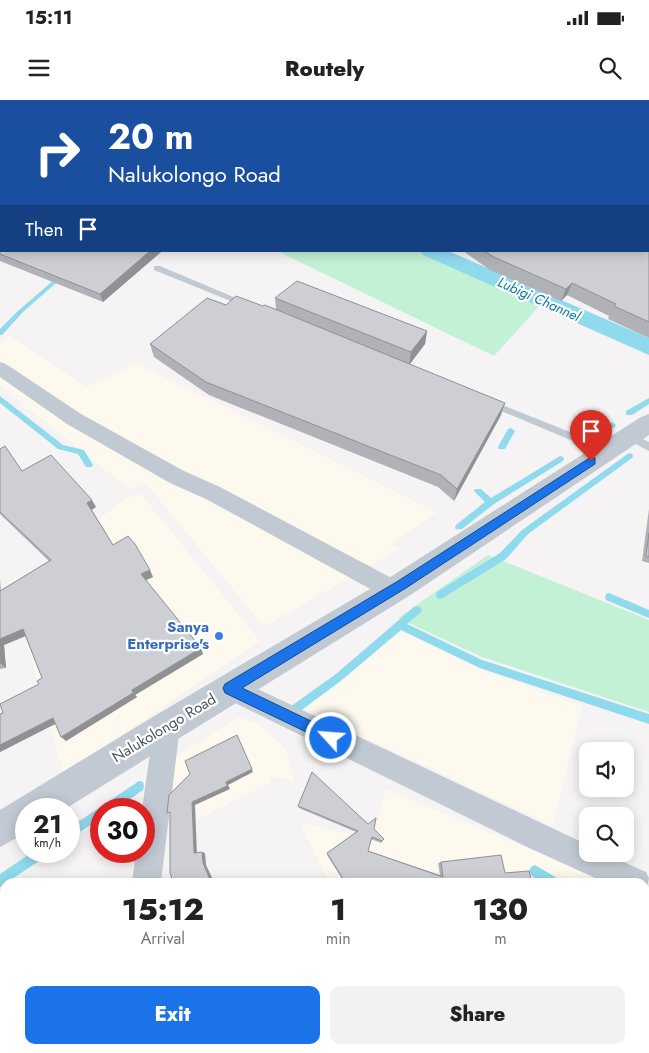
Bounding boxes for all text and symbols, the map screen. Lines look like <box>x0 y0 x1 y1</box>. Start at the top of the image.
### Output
text: 15:11 <box>25 4 72 31</box>
text: Routely <box>285 52 364 84</box>
icon: menu <box>25 54 53 82</box>
icon: search <box>596 54 624 82</box>
text: 20 m <box>108 112 193 162</box>
icon: right <box>25 120 90 185</box>
text: Nalukolongo Road <box>108 158 281 190</box>
icon: arrive <box>74 215 102 243</box>
text: Then <box>25 216 64 243</box>
water label: Lubigi Channel <box>495 272 584 326</box>
pin <box>570 410 612 461</box>
icon: arrive <box>577 417 605 445</box>
place label: Sanya Enterprise's <box>127 616 209 655</box>
marker: Sanya Enterprise's <box>213 630 225 642</box>
street label: Nalukolongo Road <box>108 688 220 768</box>
position arrow <box>304 711 356 763</box>
map controls <box>579 742 634 862</box>
button: sound <box>579 742 634 797</box>
speed limit sign: 30 <box>90 798 155 863</box>
text: 21 <box>33 806 62 842</box>
button: search <box>579 807 634 862</box>
text: km/h <box>34 834 61 852</box>
text: 15:12 <box>122 888 204 931</box>
text: 1 <box>330 888 346 931</box>
text: 130 <box>473 888 528 931</box>
text: Arrival <box>141 927 185 950</box>
text: min <box>326 927 351 950</box>
text: m <box>494 927 507 950</box>
button: Exit <box>25 986 320 1044</box>
button: Share <box>330 986 625 1044</box>

